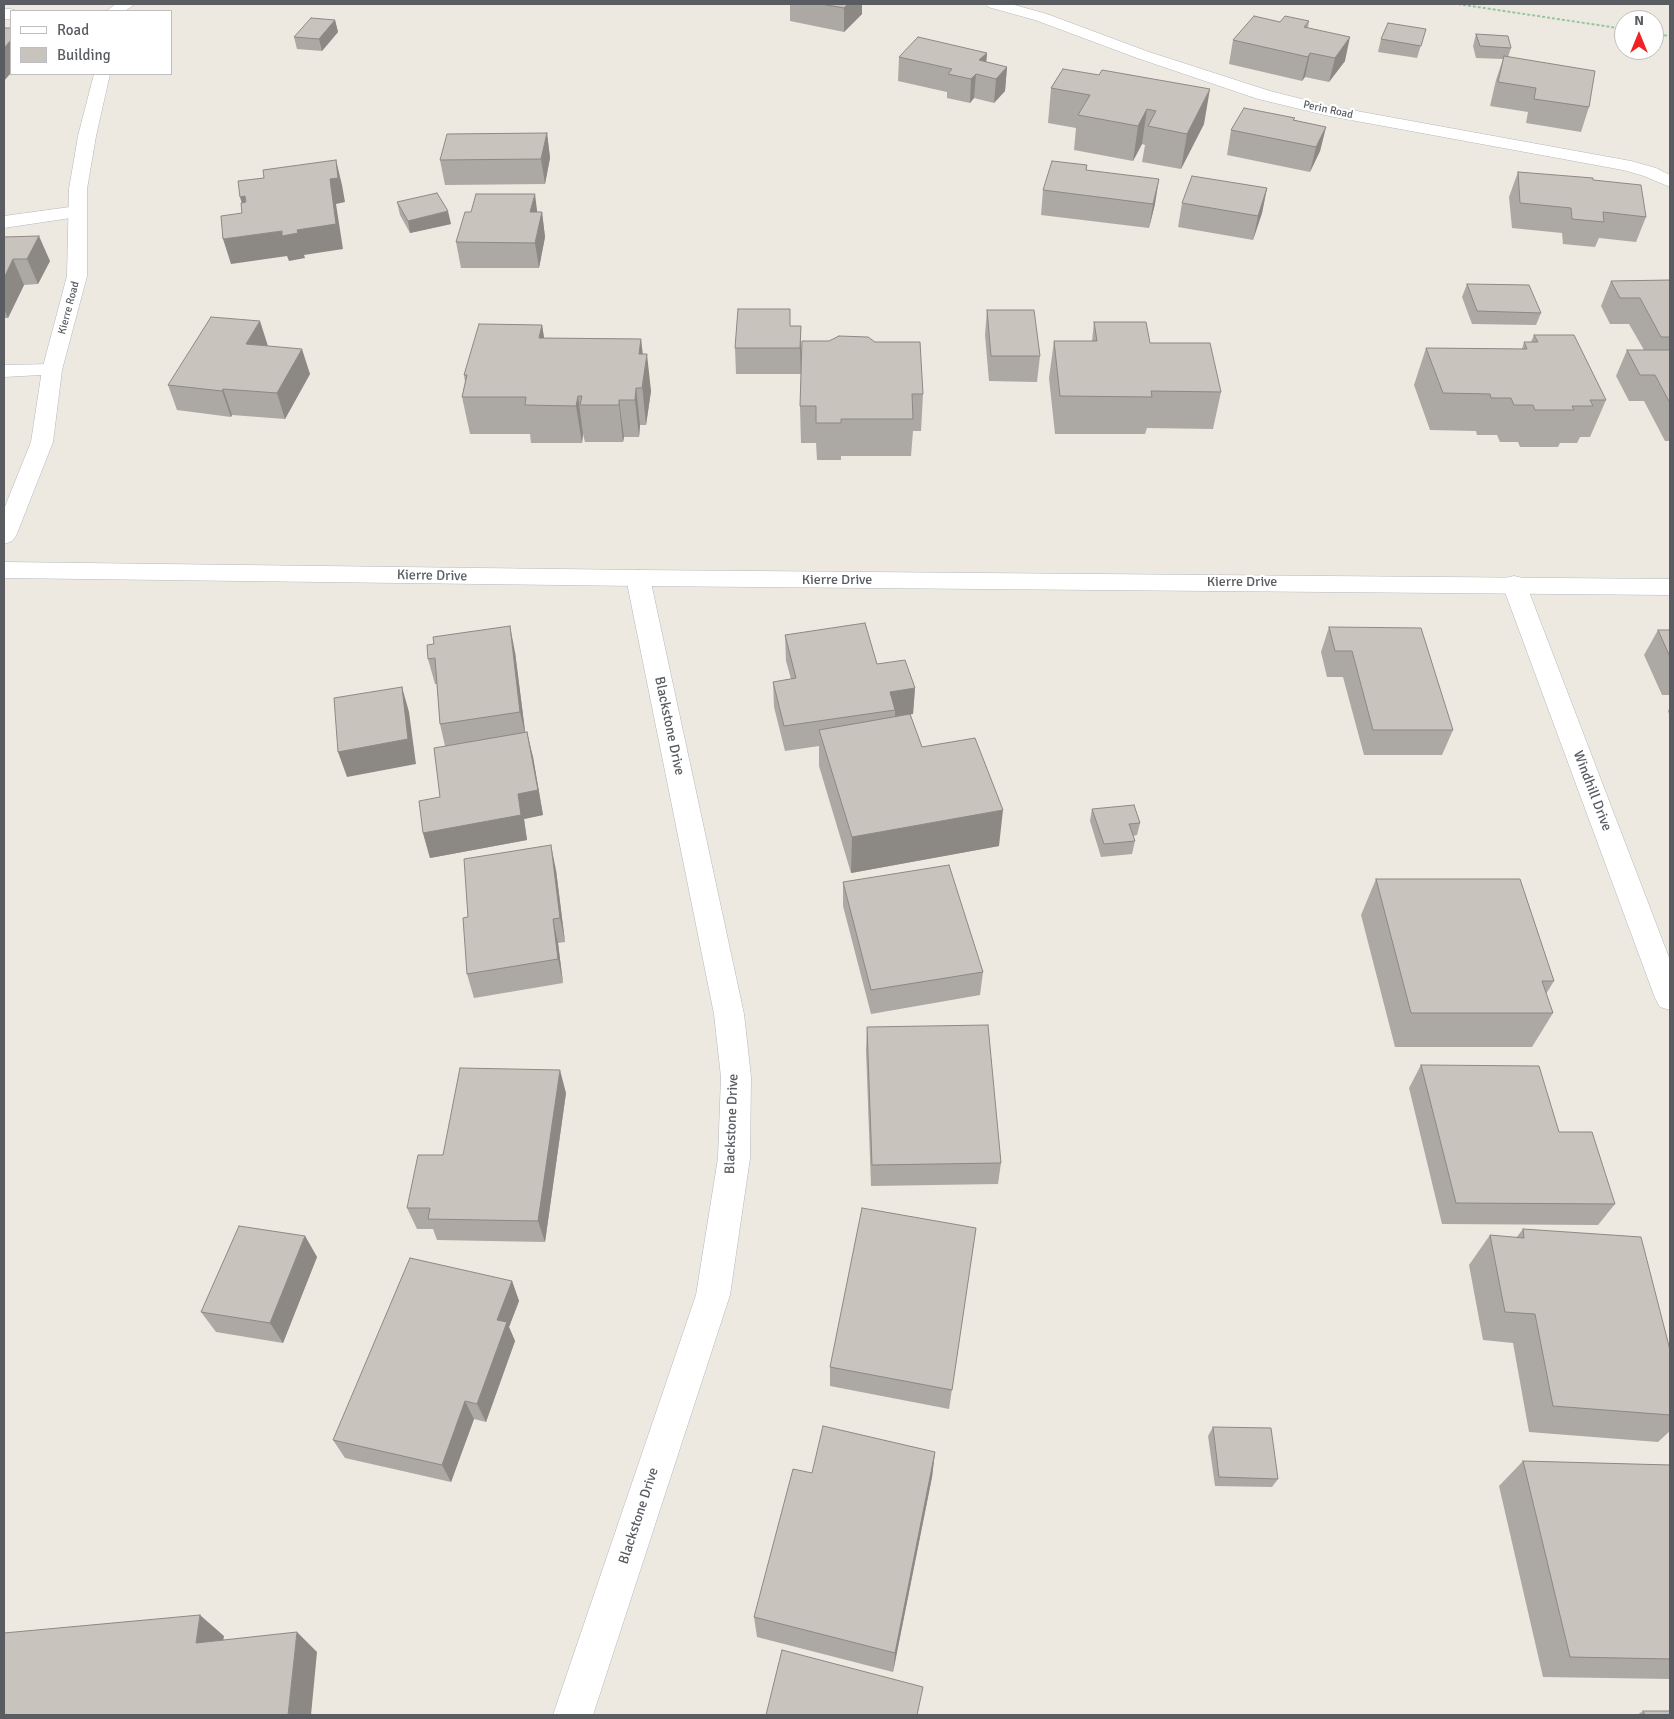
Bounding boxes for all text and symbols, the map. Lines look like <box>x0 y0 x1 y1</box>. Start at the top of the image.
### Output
legend <box>10 10 172 75</box>
north arrow <box>1614 10 1664 60</box>
text: N <box>1634 12 1644 29</box>
text: Road <box>57 21 89 39</box>
text: Building <box>57 46 111 64</box>
street label: Perin Road <box>1302 98 1354 122</box>
street label: Kierre Road <box>56 280 82 336</box>
street label: Kierre Drive <box>397 567 467 585</box>
street label: Kierre Drive <box>802 572 872 588</box>
street label: Kierre Drive <box>1207 574 1277 590</box>
street label: Blackstone Drive <box>650 675 688 777</box>
street label: Windhill Drive <box>1569 748 1615 834</box>
street label: Blackstone Drive <box>722 1073 742 1175</box>
street label: Blackstone Drive <box>615 1466 663 1566</box>

